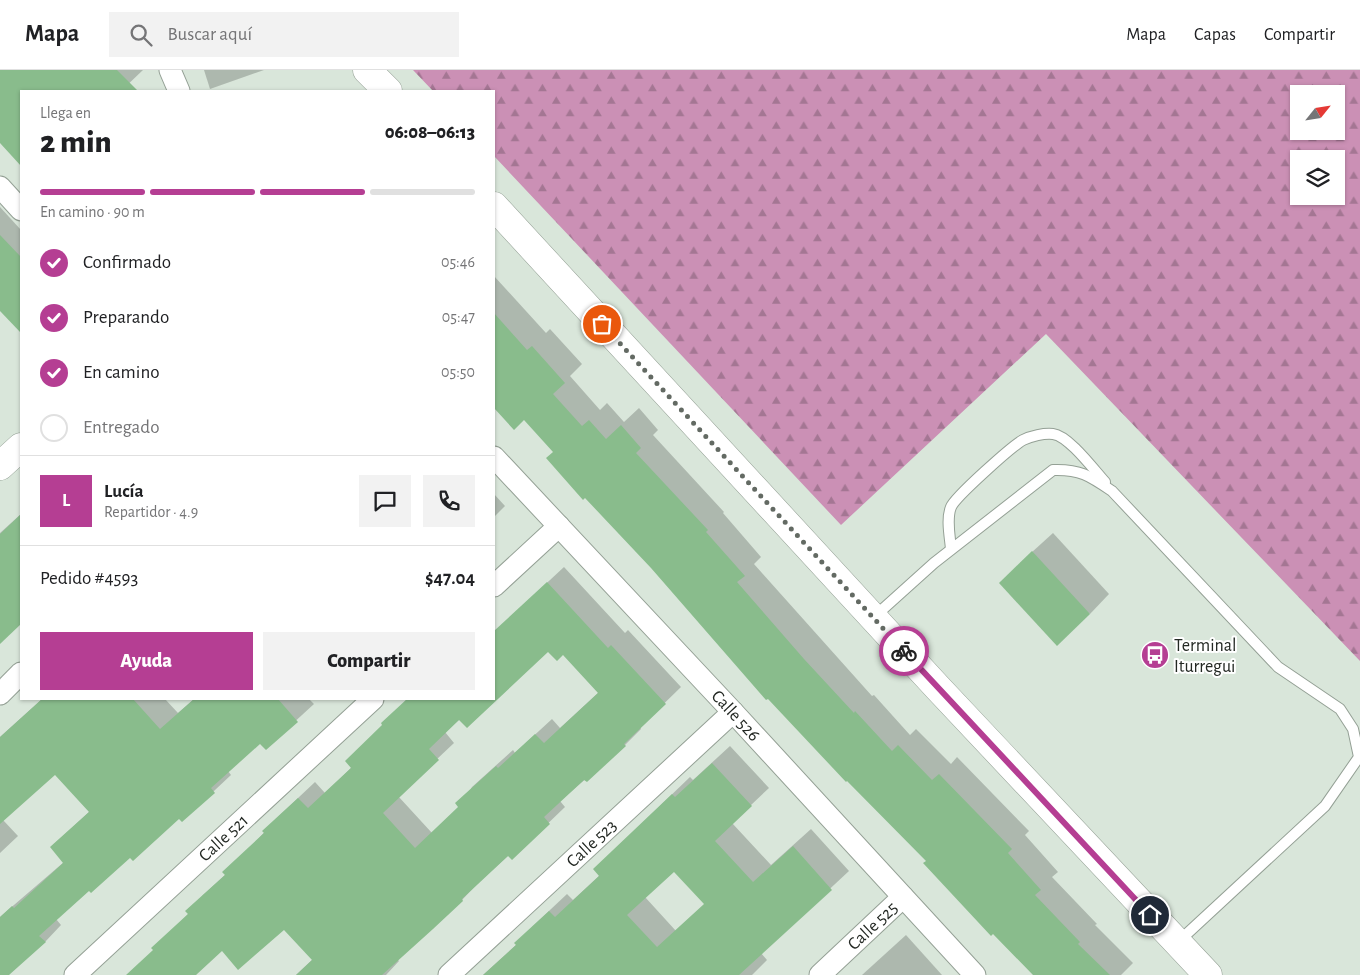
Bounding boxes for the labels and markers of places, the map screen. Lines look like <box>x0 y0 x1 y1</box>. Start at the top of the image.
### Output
pin <box>581 303 623 345</box>
place label: Terminal Iturregui <box>1174 637 1237 676</box>
bus stop icon: Terminal Iturregui <box>1140 640 1170 670</box>
pin <box>1129 894 1171 936</box>

